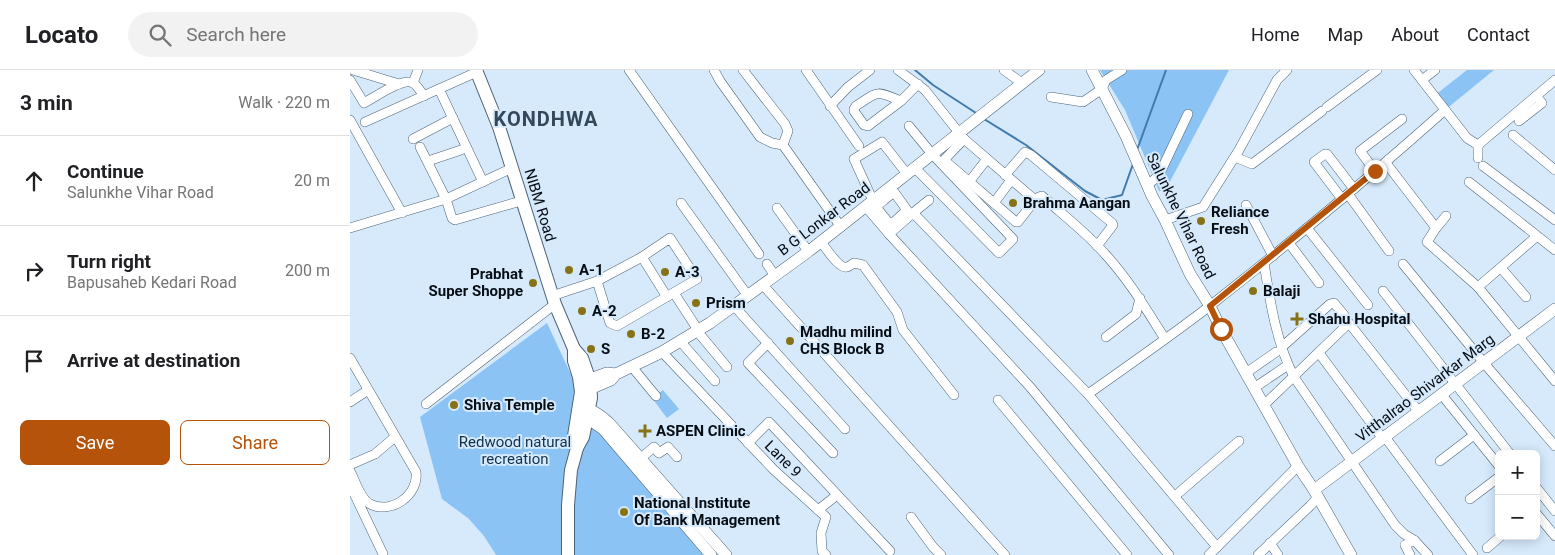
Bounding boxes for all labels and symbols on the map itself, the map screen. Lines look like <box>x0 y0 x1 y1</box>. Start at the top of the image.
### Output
district label: KONDHWA <box>494 107 598 131</box>
street label: Salunkhe Vihar Road <box>1143 150 1219 282</box>
route end <box>1364 160 1387 183</box>
street label: NIBM Road <box>520 166 560 244</box>
street label: B G Lonkar Road <box>774 178 874 260</box>
place label: Brahma Aangan <box>1023 194 1131 212</box>
marker: Brahma Aangan <box>1007 197 1019 209</box>
place label: Reliance Fresh <box>1211 203 1269 238</box>
marker: Reliance Fresh <box>1195 215 1207 227</box>
place label: A-1 <box>579 261 604 279</box>
place label: A-3 <box>675 263 700 281</box>
marker: A-1 <box>563 264 575 276</box>
place label: Prabhat Super Shoppe <box>429 265 523 300</box>
marker: A-3 <box>659 266 671 278</box>
marker: Prabhat Super Shoppe <box>527 277 539 289</box>
place label: Balaji <box>1263 282 1301 300</box>
marker: Balaji <box>1247 285 1259 297</box>
place label: Prism <box>706 294 746 312</box>
marker: Prism <box>690 297 702 309</box>
place label: A-2 <box>592 302 617 320</box>
marker: A-2 <box>576 305 588 317</box>
place label: Shahu Hospital <box>1308 310 1410 328</box>
marker: Shahu Hospital <box>1290 312 1304 326</box>
route start <box>1210 318 1233 341</box>
place label: Madhu milind CHS Block B <box>800 323 892 358</box>
place label: B-2 <box>641 325 665 343</box>
marker: B-2 <box>625 328 637 340</box>
street label: Vitthalrao Shivarkar Marg <box>1352 330 1498 446</box>
marker: Madhu milind CHS Block B <box>784 335 796 347</box>
place label: S <box>601 340 610 358</box>
marker: S <box>585 343 597 355</box>
place label: Shiva Temple <box>464 396 555 414</box>
marker: Shiva Temple <box>448 399 460 411</box>
place label: ASPEN Clinic <box>656 422 746 440</box>
marker: ASPEN Clinic <box>638 424 652 438</box>
park label: Redwood natural recreation <box>459 433 571 468</box>
street label: Lane 9 <box>761 437 805 481</box>
place label: National Institute Of Bank Management <box>634 494 780 529</box>
marker: National Institute Of Bank Management <box>618 506 630 518</box>

